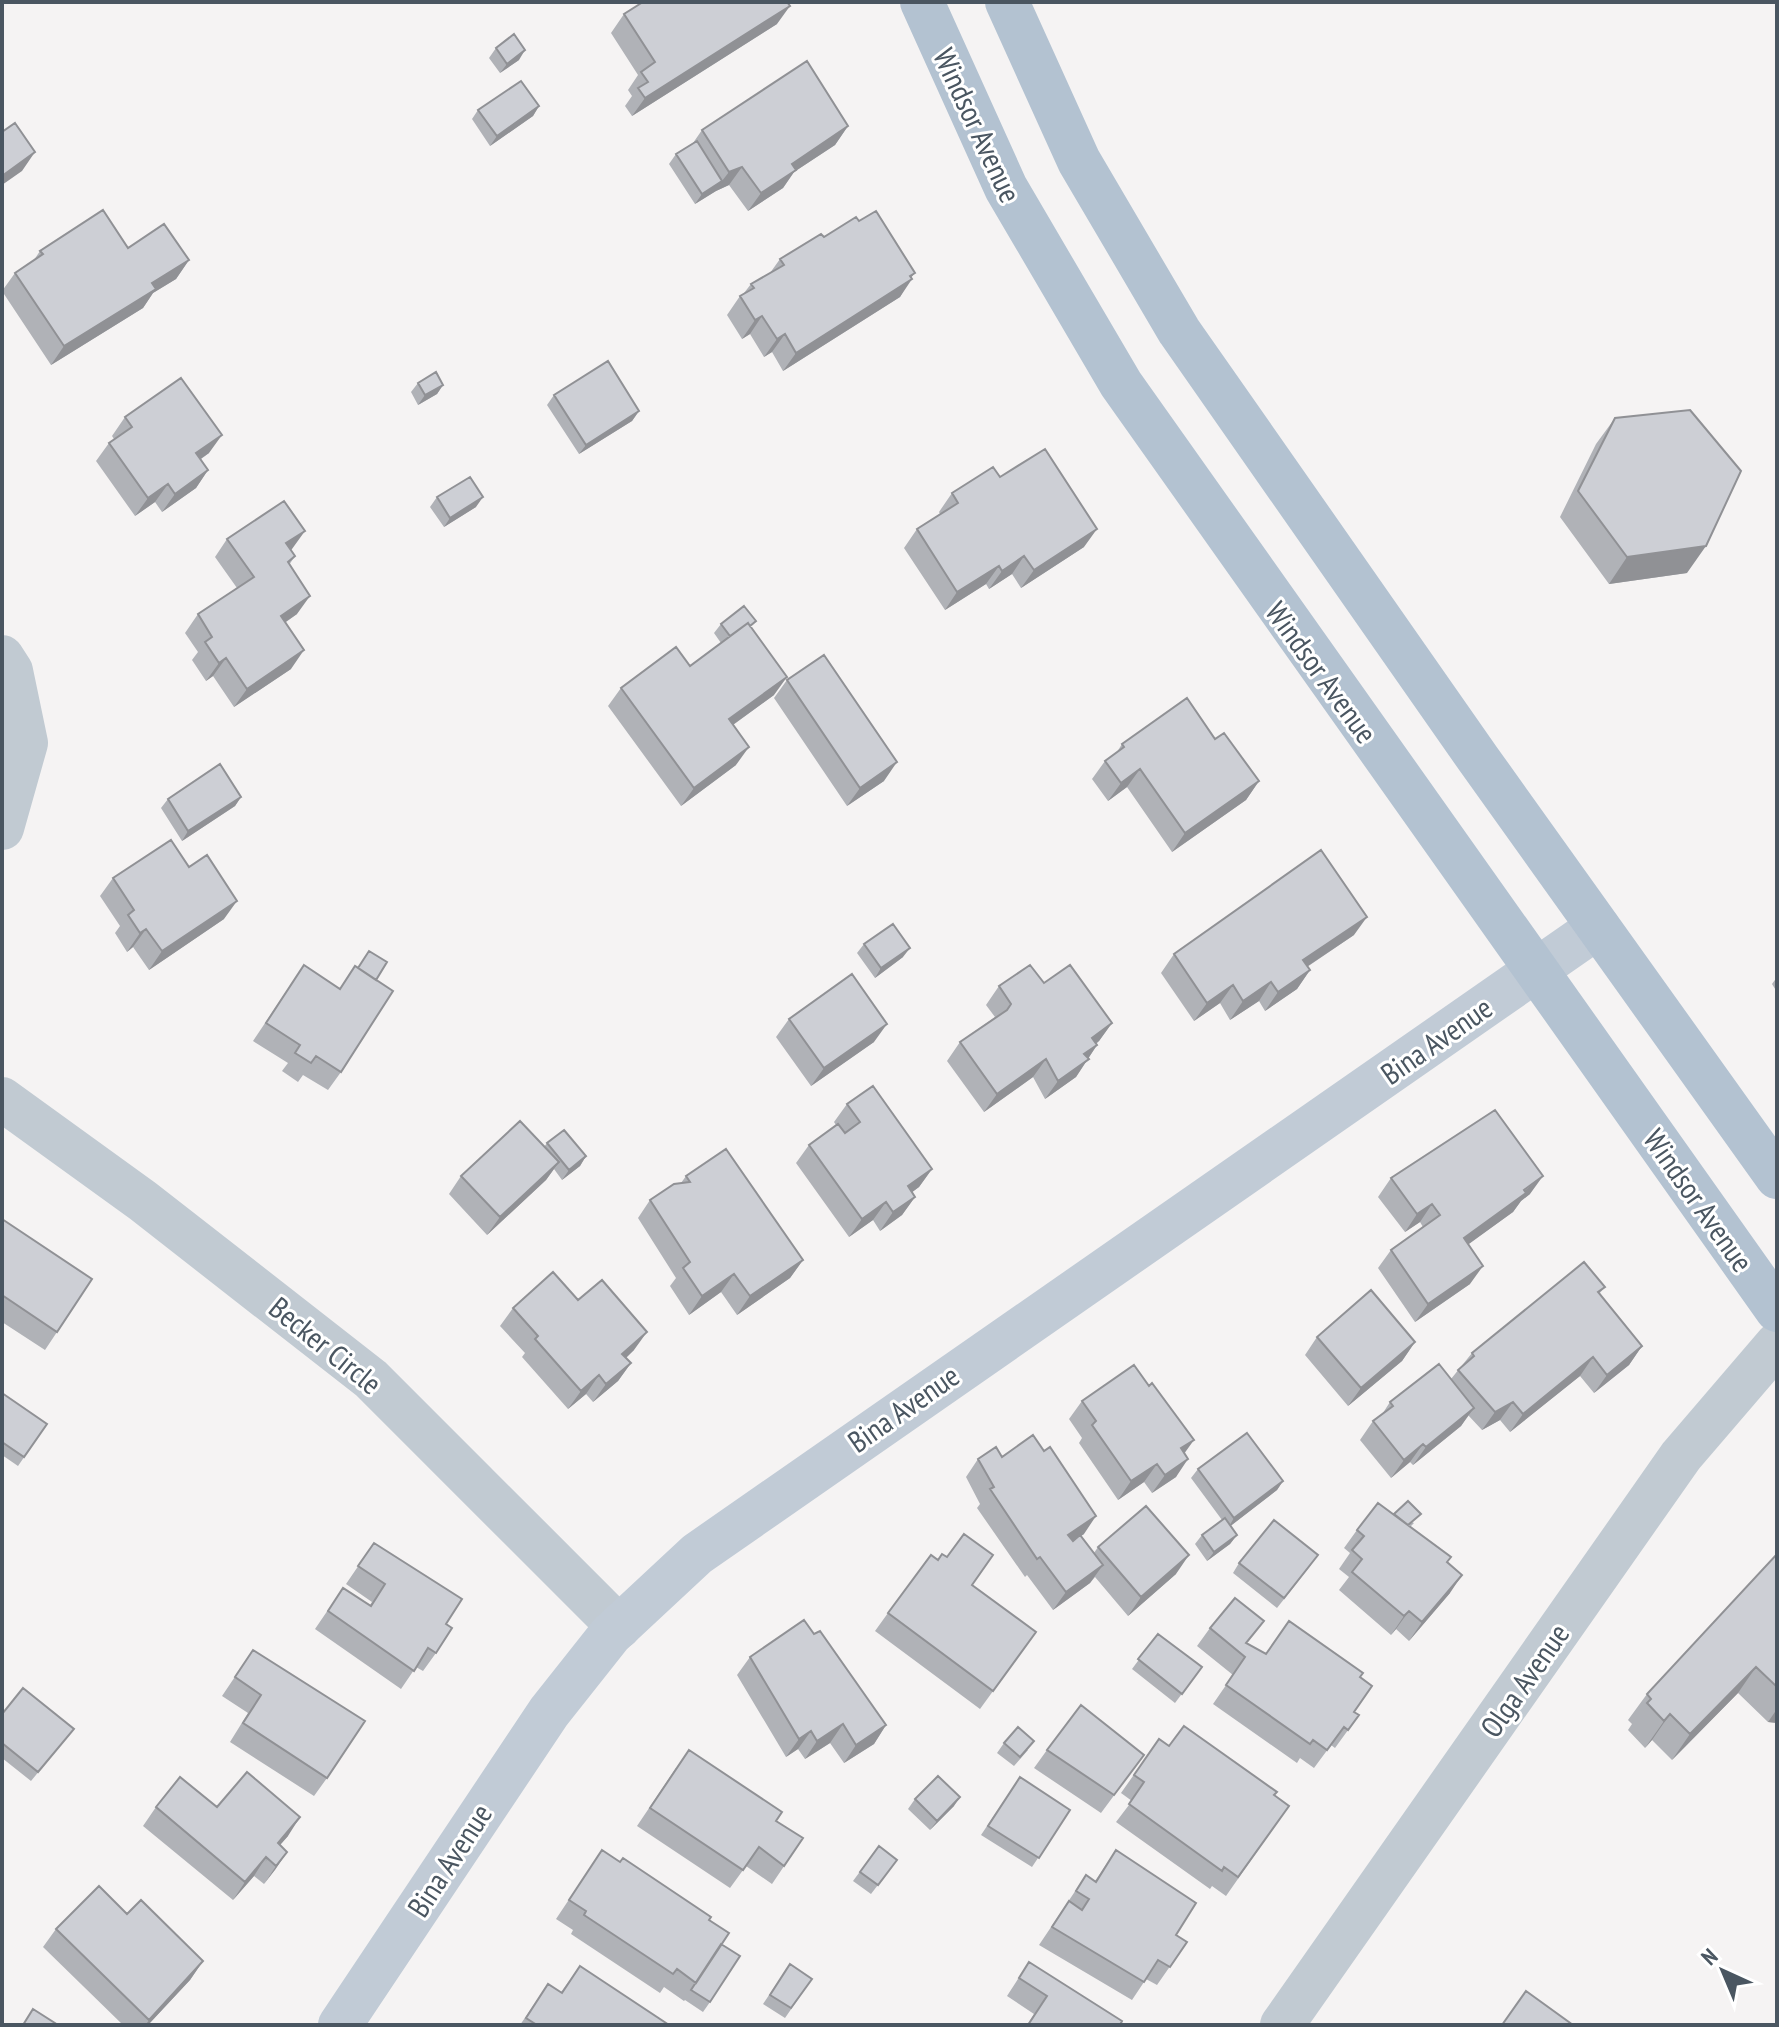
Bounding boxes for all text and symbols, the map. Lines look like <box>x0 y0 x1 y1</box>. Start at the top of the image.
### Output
street label: Windsor Avenue <box>925 42 1031 208</box>
street label: Windsor Avenue <box>1258 594 1386 750</box>
street label: Bina Avenue <box>1373 988 1499 1092</box>
street label: Windsor Avenue <box>1636 1121 1762 1279</box>
street label: Becker Circle <box>262 1288 390 1402</box>
street label: Bina Avenue <box>840 1356 966 1460</box>
street label: Olga Avenue <box>1471 1616 1577 1744</box>
street label: Bina Avenue <box>398 1796 500 1924</box>
north arrow <box>1683 1931 1763 2011</box>
text: N <box>1695 1942 1723 1971</box>

